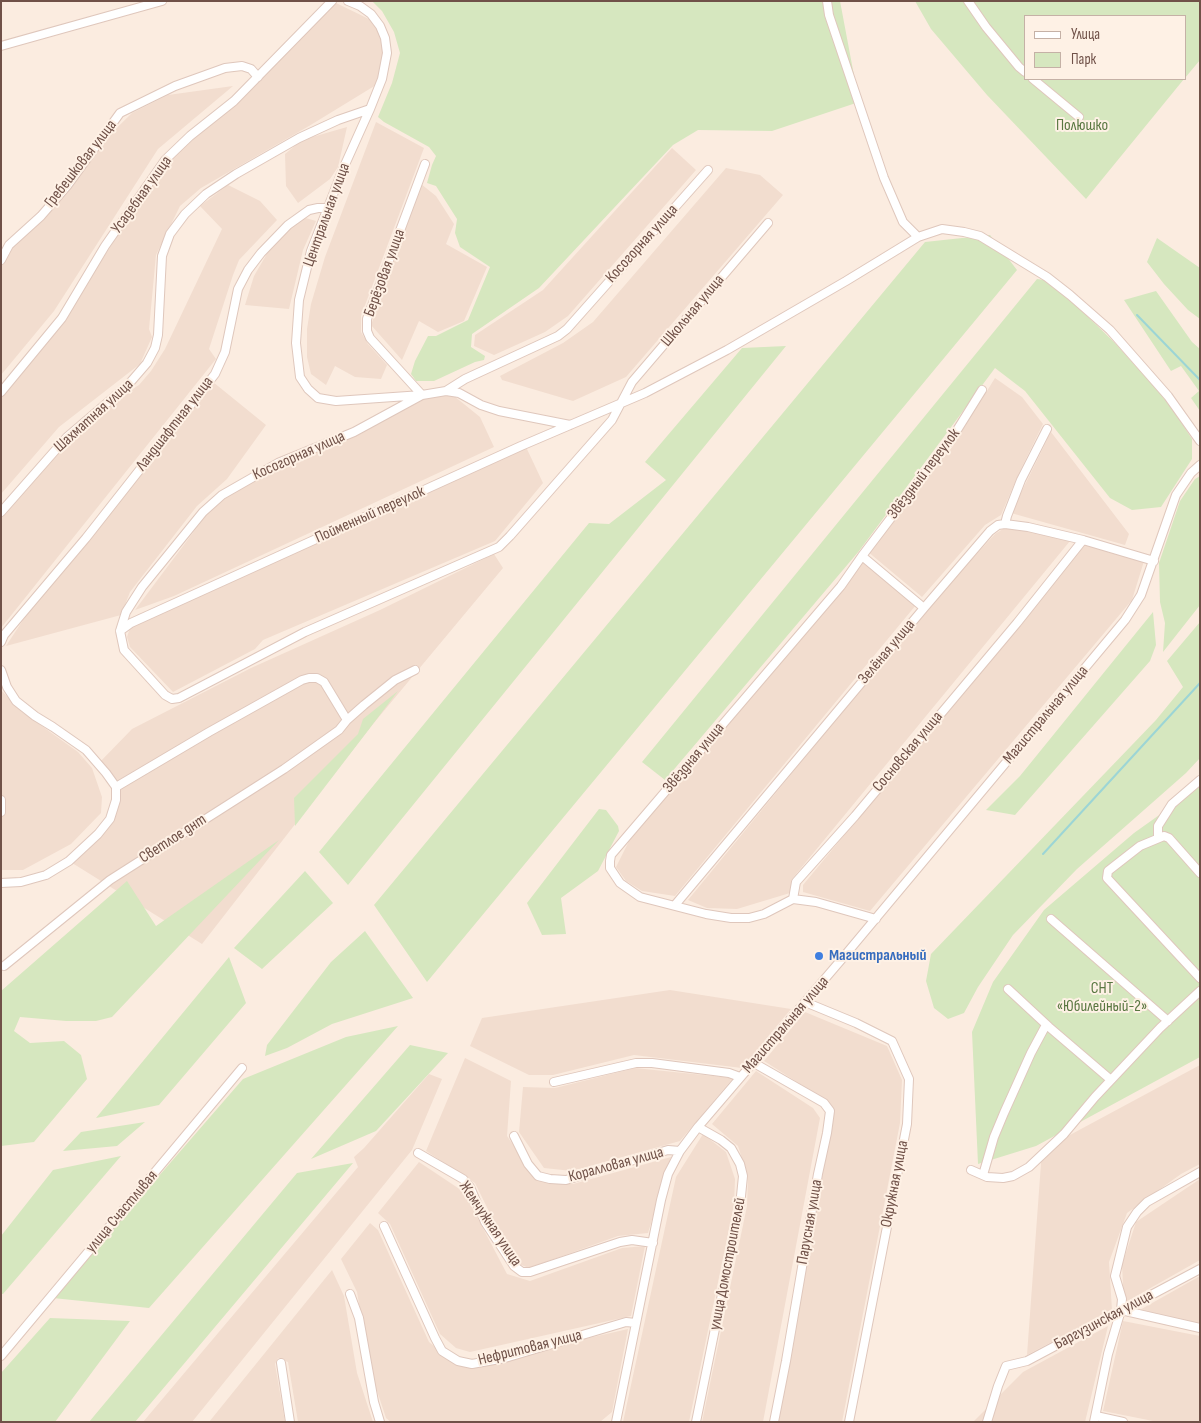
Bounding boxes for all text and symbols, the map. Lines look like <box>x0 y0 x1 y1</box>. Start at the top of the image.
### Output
legend <box>1024 15 1186 80</box>
text: Улица <box>1071 25 1100 44</box>
text: Парк <box>1071 50 1096 69</box>
street label: Гребешковая улица <box>41 116 121 212</box>
park label: Полюшко <box>1056 116 1108 136</box>
street label: Усадебная улица <box>107 153 177 237</box>
street label: Центральная улица <box>299 161 355 269</box>
street label: Косогорная улица <box>602 201 682 287</box>
street label: Берёзовая улица <box>360 227 410 319</box>
street label: Школьная улица <box>657 271 729 351</box>
street label: Ландшафтная улица <box>132 373 218 475</box>
street label: Шахматная улица <box>50 375 138 457</box>
street label: Звёздный переулок <box>884 425 964 523</box>
street label: Косогорная улица <box>250 427 348 485</box>
street label: Пойменный переулок <box>312 482 428 548</box>
street label: Зелёная улица <box>854 616 920 688</box>
street label: Магистральная улица <box>999 662 1093 768</box>
street label: Сосновская улица <box>869 708 947 796</box>
street label: Звёздная улица <box>659 719 729 797</box>
street label: Светлое днт <box>136 810 210 868</box>
place label: Магистральный <box>829 946 926 966</box>
marker: Магистральный <box>813 950 825 962</box>
street label: Магистральная улица <box>739 973 833 1077</box>
park label: СНТ «Юбилейный-2» <box>1057 979 1147 1017</box>
street label: Окружная улица <box>877 1139 913 1229</box>
street label: Коралловая улица <box>566 1143 666 1187</box>
street label: улица Счастливая <box>82 1167 162 1257</box>
street label: Жемчужная улица <box>454 1178 526 1270</box>
street label: Парусная улица <box>793 1178 827 1266</box>
street label: улица Домостроителей <box>706 1196 750 1332</box>
street label: Баргузинская улица <box>1051 1286 1157 1354</box>
street label: Нефритовая улица <box>476 1326 584 1370</box>

